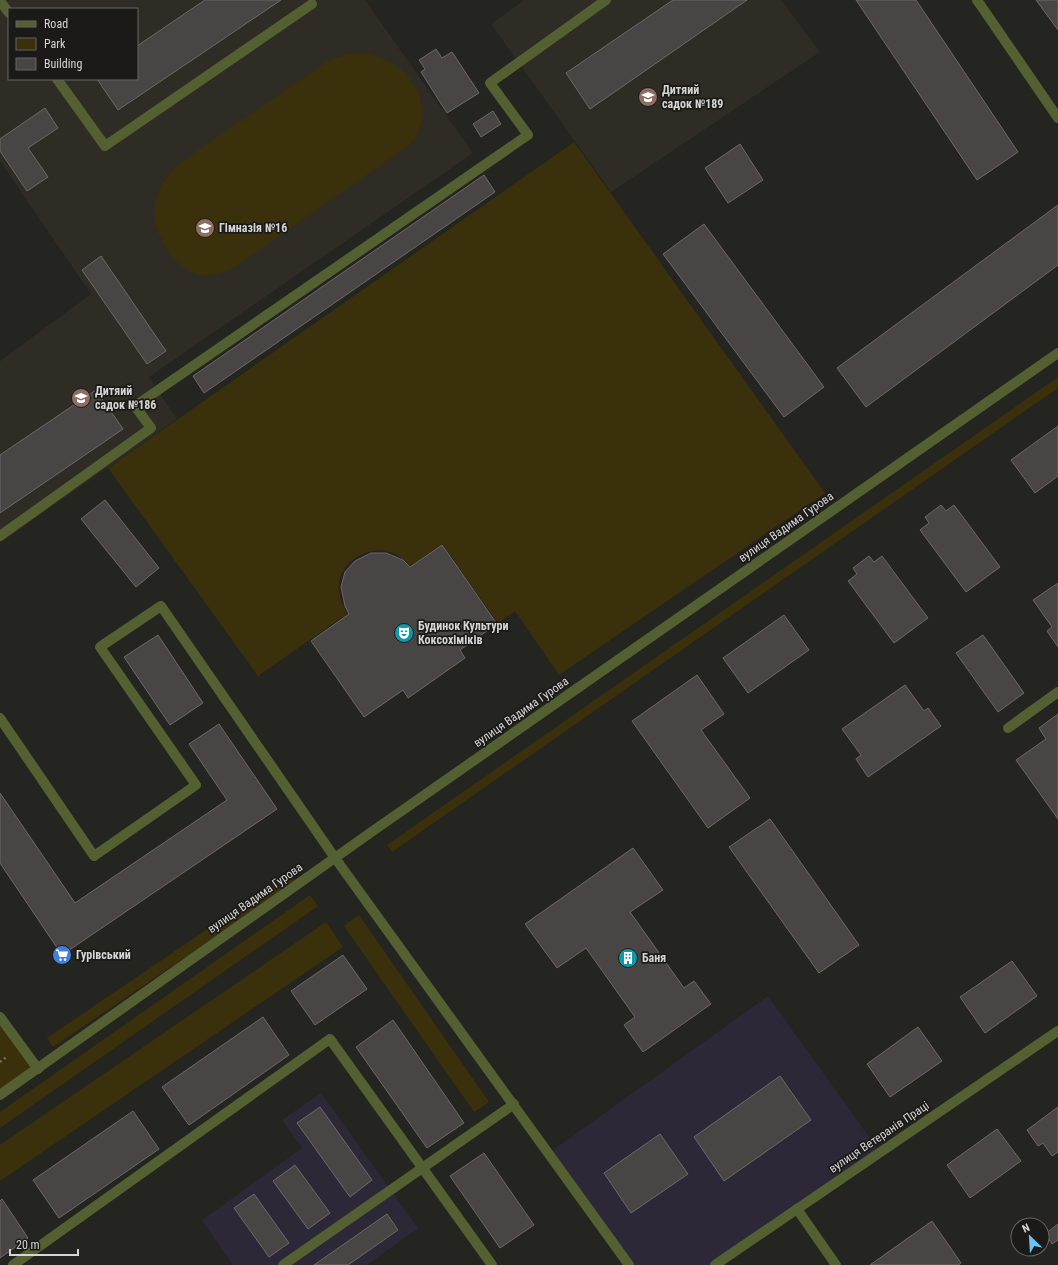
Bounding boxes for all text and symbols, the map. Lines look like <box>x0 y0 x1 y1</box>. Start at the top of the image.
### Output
legend <box>8 8 138 80</box>
text: Road <box>44 17 68 31</box>
text: Park <box>44 37 66 51</box>
text: Building <box>44 57 82 71</box>
place label: Дитяий садок №189 <box>662 83 723 111</box>
school or university icon: Дитяий садок №189 <box>637 86 659 108</box>
school or university icon: Гімназія №16 <box>194 217 216 239</box>
place label: Гімназія №16 <box>219 221 287 235</box>
place label: Дитяий садок №186 <box>95 384 156 412</box>
school or university icon: Дитяий садок №186 <box>70 387 92 409</box>
street label: вулиця Вадима Гурова <box>736 489 836 565</box>
place label: Будинок Культури Коксохіміків <box>418 619 509 647</box>
theatre icon: Будинок Культури Коксохіміків <box>393 622 415 644</box>
street label: вулиця Вадима Гурова <box>471 674 571 750</box>
street label: вулиця Вадима Гурова <box>205 860 305 936</box>
supermarket icon: Гурівський <box>51 944 73 966</box>
building icon: Баня <box>617 947 639 969</box>
place label: Гурівський <box>76 948 131 962</box>
place label: Баня <box>642 951 666 965</box>
street label: вулиця Ветеранів Праці <box>826 1098 932 1176</box>
north arrow <box>1010 1217 1050 1257</box>
text: N <box>1020 1221 1032 1236</box>
scale bar <box>10 1231 78 1257</box>
text: 20 m <box>16 1238 40 1252</box>

